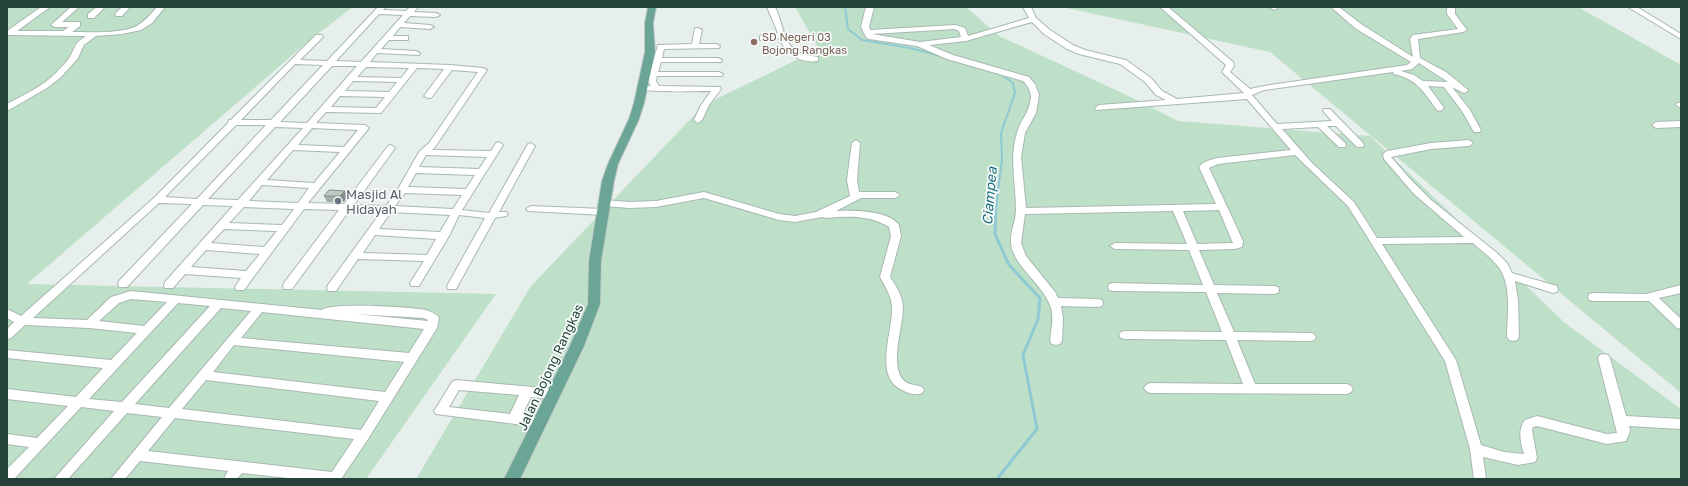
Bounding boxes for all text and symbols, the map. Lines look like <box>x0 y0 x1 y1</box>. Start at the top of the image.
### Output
place label: SD Negeri 03 Bojong Rangkas <box>762 30 847 56</box>
marker: SD Negeri 03 Bojong Rangkas <box>749 37 759 47</box>
water label: Ciampea <box>978 165 1000 226</box>
place label: Masjid Al Hidayah <box>346 186 402 217</box>
marker: Masjid Al Hidayah <box>333 196 343 206</box>
street label: Jalan Bojong Rangkas <box>514 301 586 433</box>

